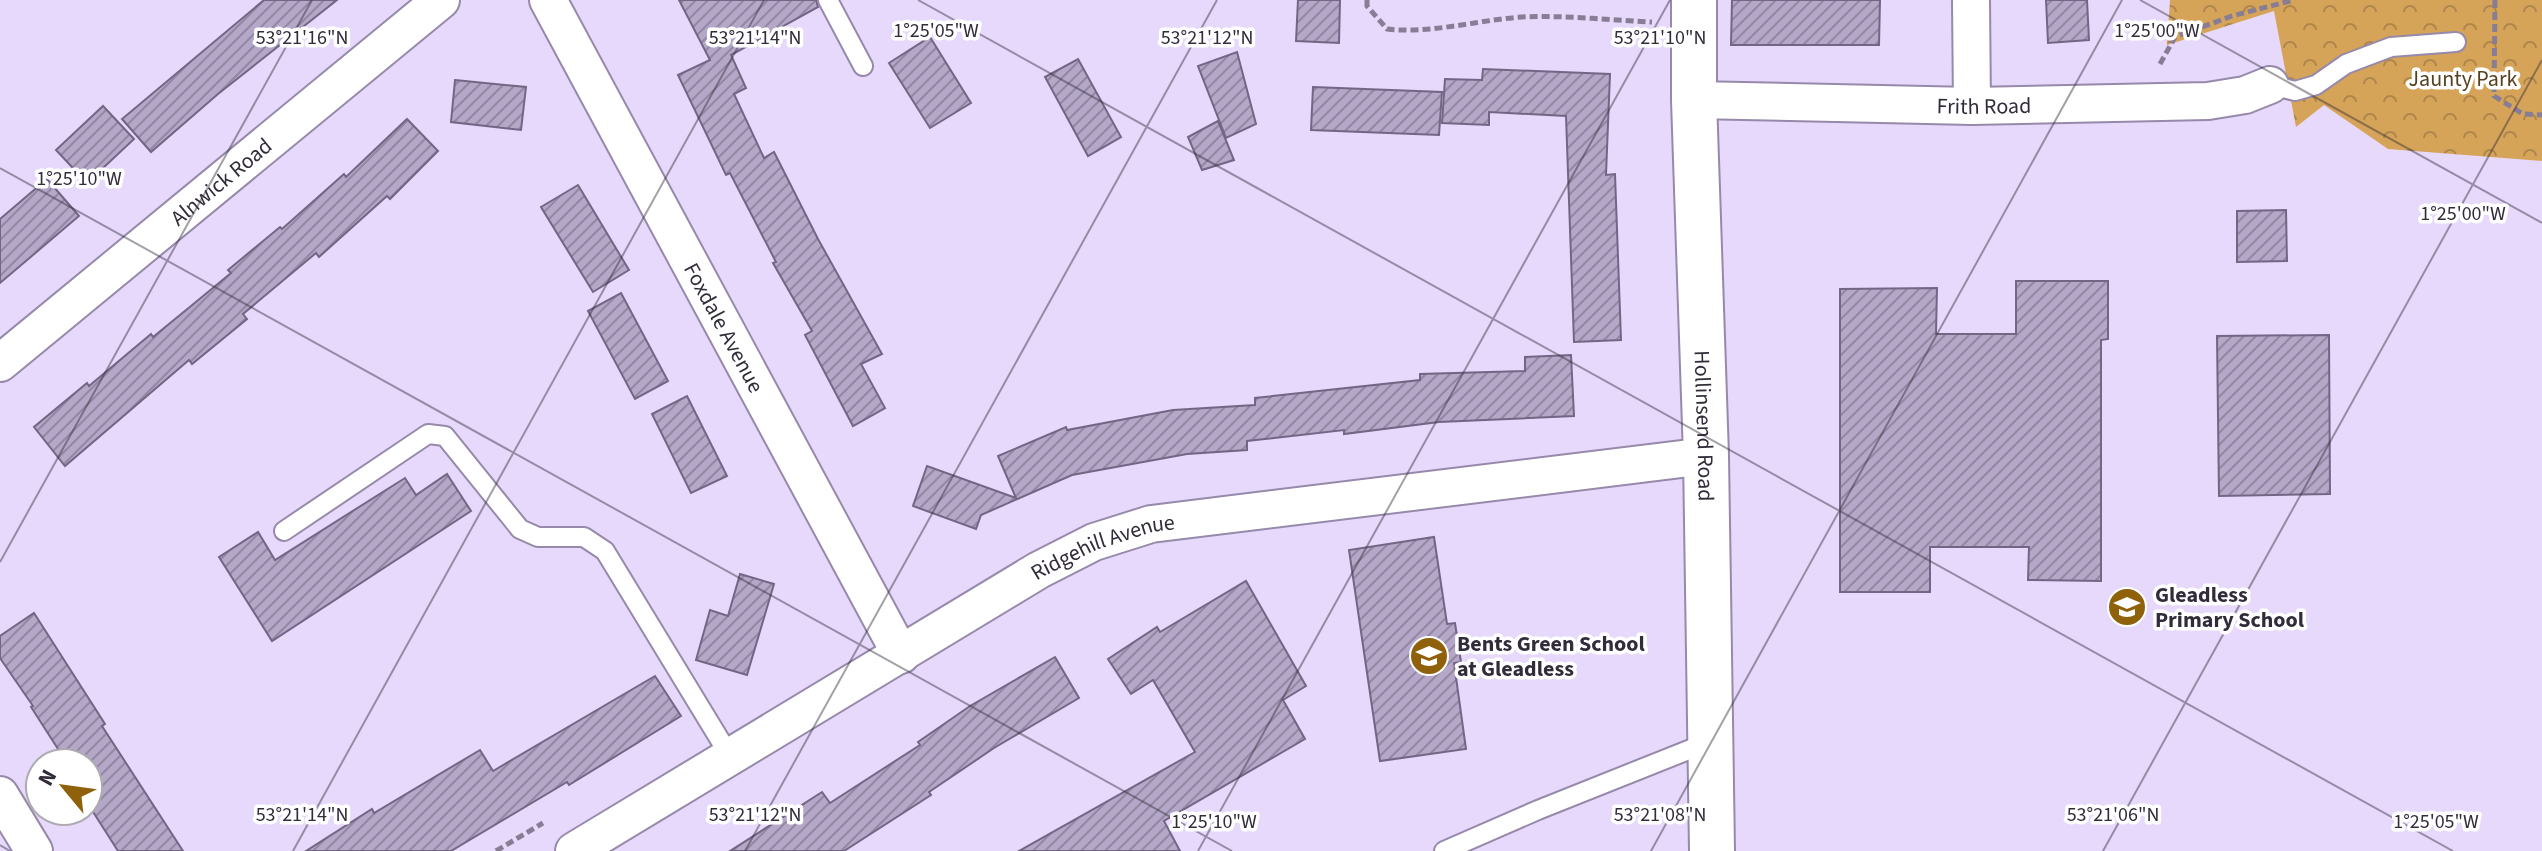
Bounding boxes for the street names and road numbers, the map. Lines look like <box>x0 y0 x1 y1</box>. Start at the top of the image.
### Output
street label: Frith Road <box>1936 90 2032 123</box>
street label: Alnwick Road <box>164 130 279 234</box>
street label: Foxdale Avenue <box>675 257 772 399</box>
street label: Hollinsend Road <box>1685 350 1722 502</box>
street label: Ridgehill Avenue <box>1025 506 1177 589</box>

